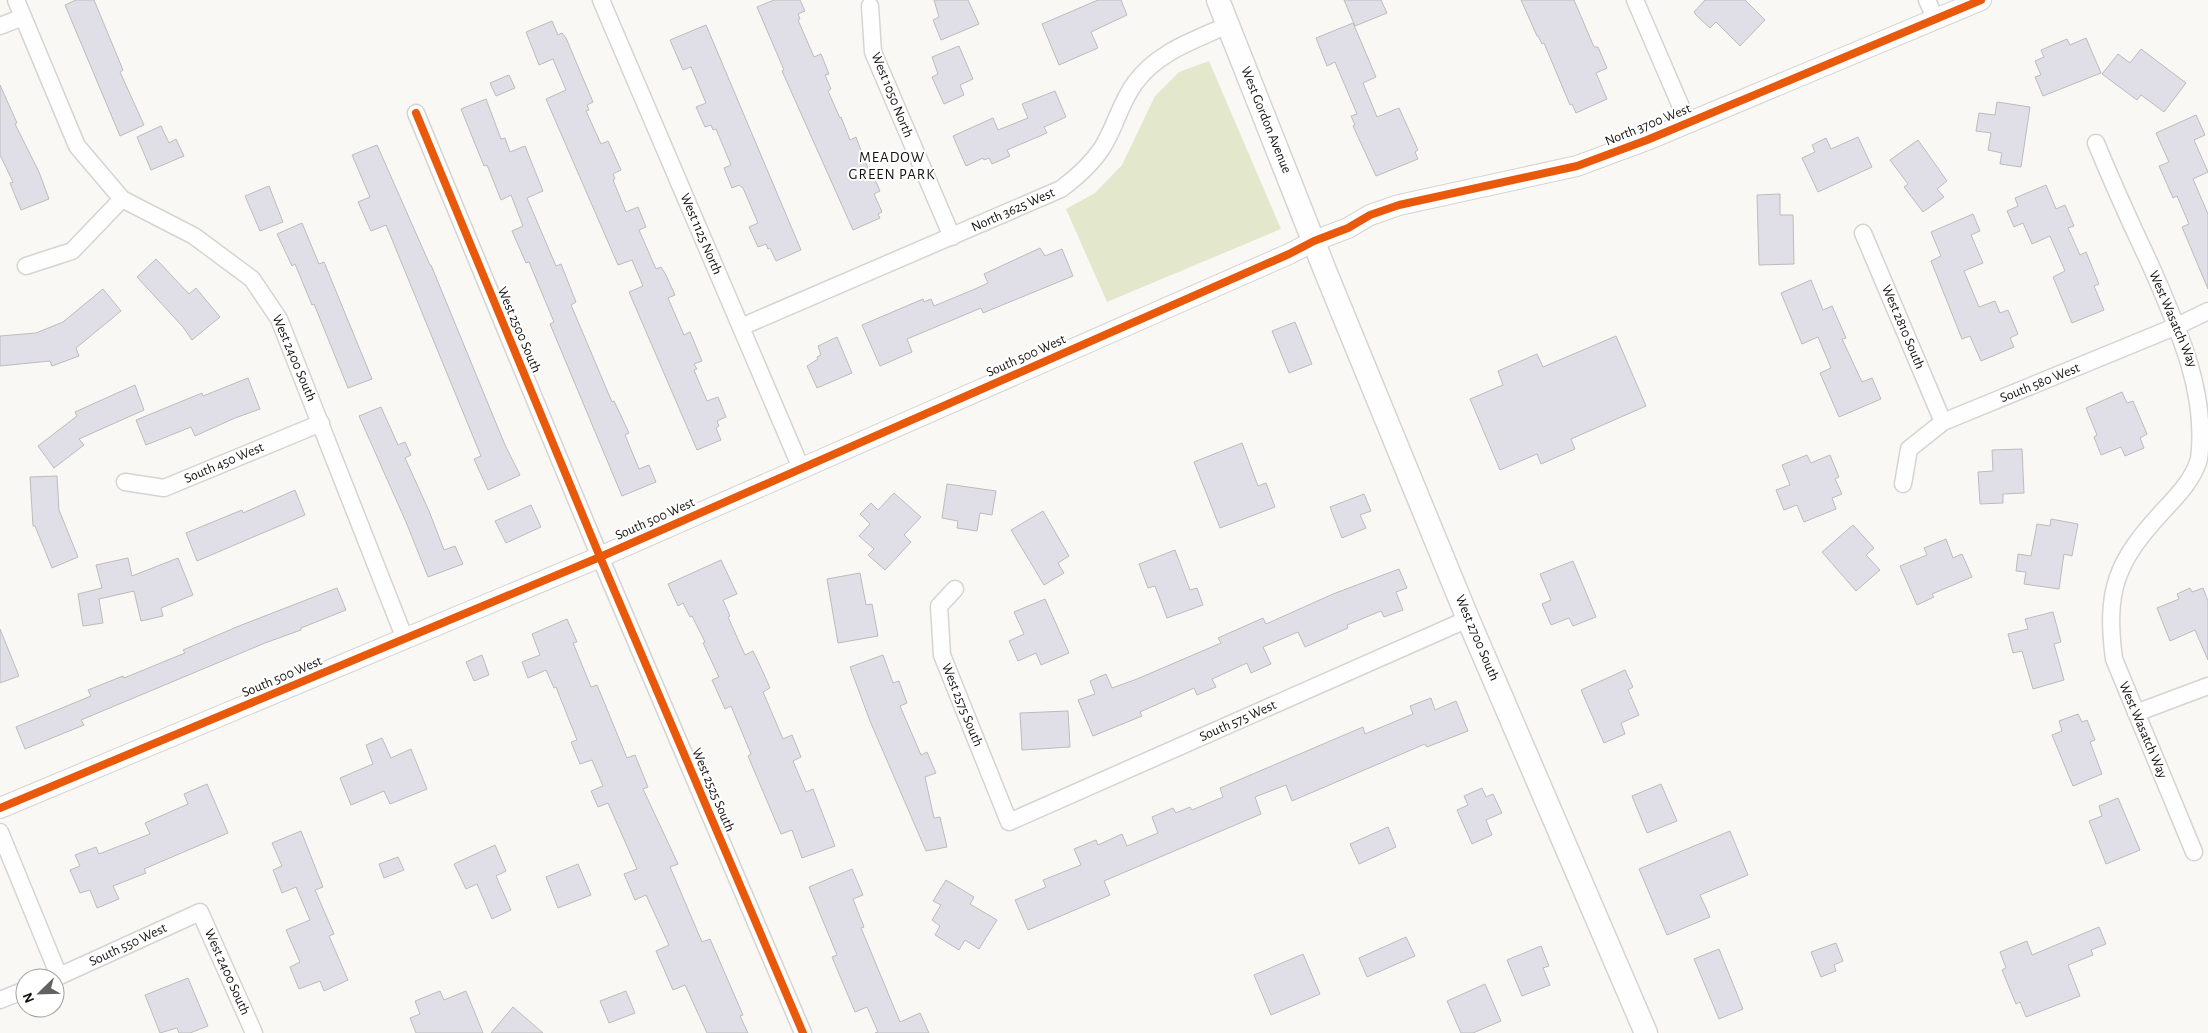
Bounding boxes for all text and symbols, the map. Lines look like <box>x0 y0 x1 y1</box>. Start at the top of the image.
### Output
street label: West 1050 North <box>869 50 915 140</box>
street label: West Gordon Avenue <box>1238 65 1294 175</box>
street label: North 3700 West <box>1603 101 1693 149</box>
district label: MEADOW GREEN PARK <box>849 150 935 182</box>
street label: North 3625 West <box>969 185 1057 235</box>
street label: West 1125 North <box>678 191 724 277</box>
street label: West Wasatch Way <box>2146 269 2200 369</box>
street label: West 2810 South <box>1879 283 1927 371</box>
street label: West 2500 South <box>495 285 543 375</box>
street label: West 2400 South <box>269 313 319 403</box>
street label: South 500 West <box>984 332 1068 380</box>
street label: South 580 West <box>1998 360 2082 405</box>
street label: South 450 West <box>182 440 266 486</box>
street label: South 500 West <box>613 495 697 543</box>
street label: West 2700 South <box>1453 593 1501 683</box>
street label: South 500 West <box>240 654 324 700</box>
street label: West 2575 South <box>939 661 985 749</box>
street label: West Wasatch Way <box>2116 680 2170 780</box>
street label: South 575 West <box>1198 698 1279 744</box>
street label: West 2525 South <box>689 746 737 834</box>
street label: South 550 West <box>87 921 169 969</box>
street label: West 2400 South <box>202 927 252 1017</box>
north arrow <box>15 968 65 1018</box>
text: N <box>21 990 37 1005</box>

